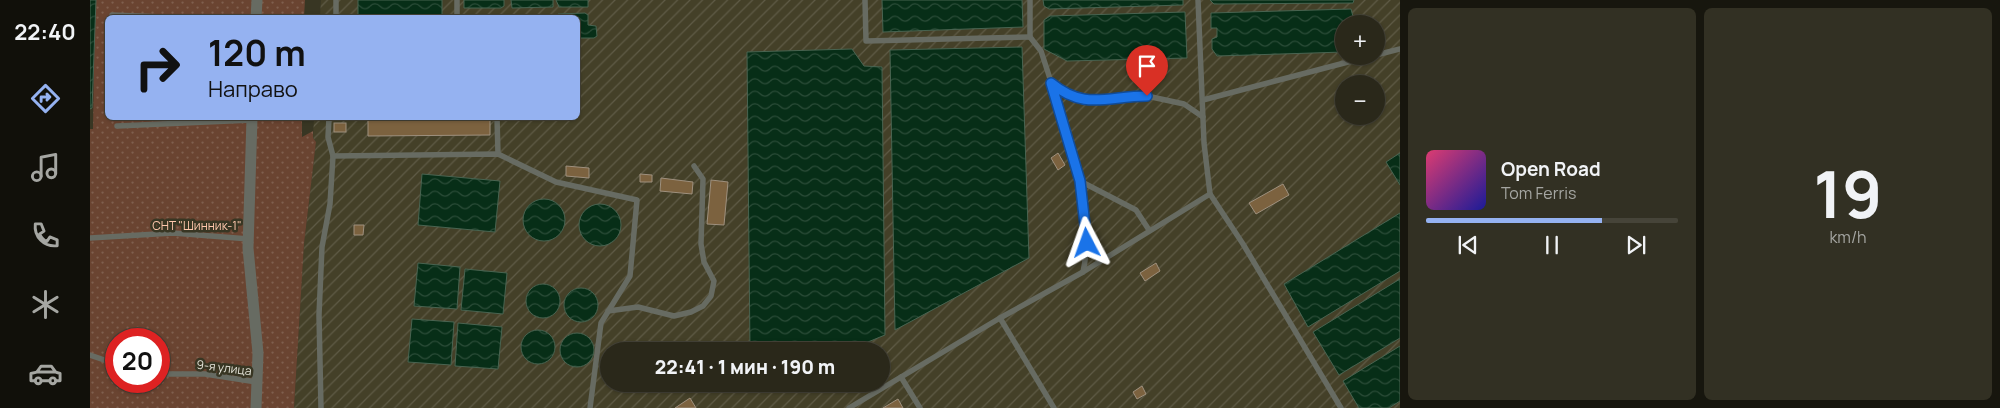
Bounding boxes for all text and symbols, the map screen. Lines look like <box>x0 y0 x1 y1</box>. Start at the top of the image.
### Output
map controls <box>1335 15 1385 125</box>
button: + <box>1335 15 1385 65</box>
text: 22:40 <box>14 17 76 47</box>
text: 120 m <box>208 29 306 77</box>
icon: right <box>125 35 190 100</box>
pin <box>1126 45 1168 96</box>
icon: arrive <box>1133 52 1161 80</box>
text: Направо <box>208 74 298 104</box>
button: − <box>1335 75 1385 125</box>
icon: directions <box>28 81 63 116</box>
text: 19 <box>1814 149 1882 238</box>
icon: music <box>28 150 63 185</box>
text: Open Road <box>1501 156 1601 182</box>
text: Tom Ferris <box>1501 182 1576 204</box>
position arrow <box>1060 216 1112 268</box>
park label: СНТ "Шинник-1" <box>152 217 242 234</box>
icon: phone <box>28 218 63 253</box>
text: km/h <box>1829 226 1867 248</box>
icon: previous <box>1454 231 1482 259</box>
icon: pause <box>1538 231 1566 259</box>
icon: next <box>1622 231 1650 259</box>
icon: climate <box>28 287 63 322</box>
speed limit sign: 20 <box>105 328 170 393</box>
text: 22:41 · 1 мин · 190 m <box>655 354 835 380</box>
icon: car <box>28 356 63 391</box>
street label: 9-я улица <box>196 356 253 379</box>

